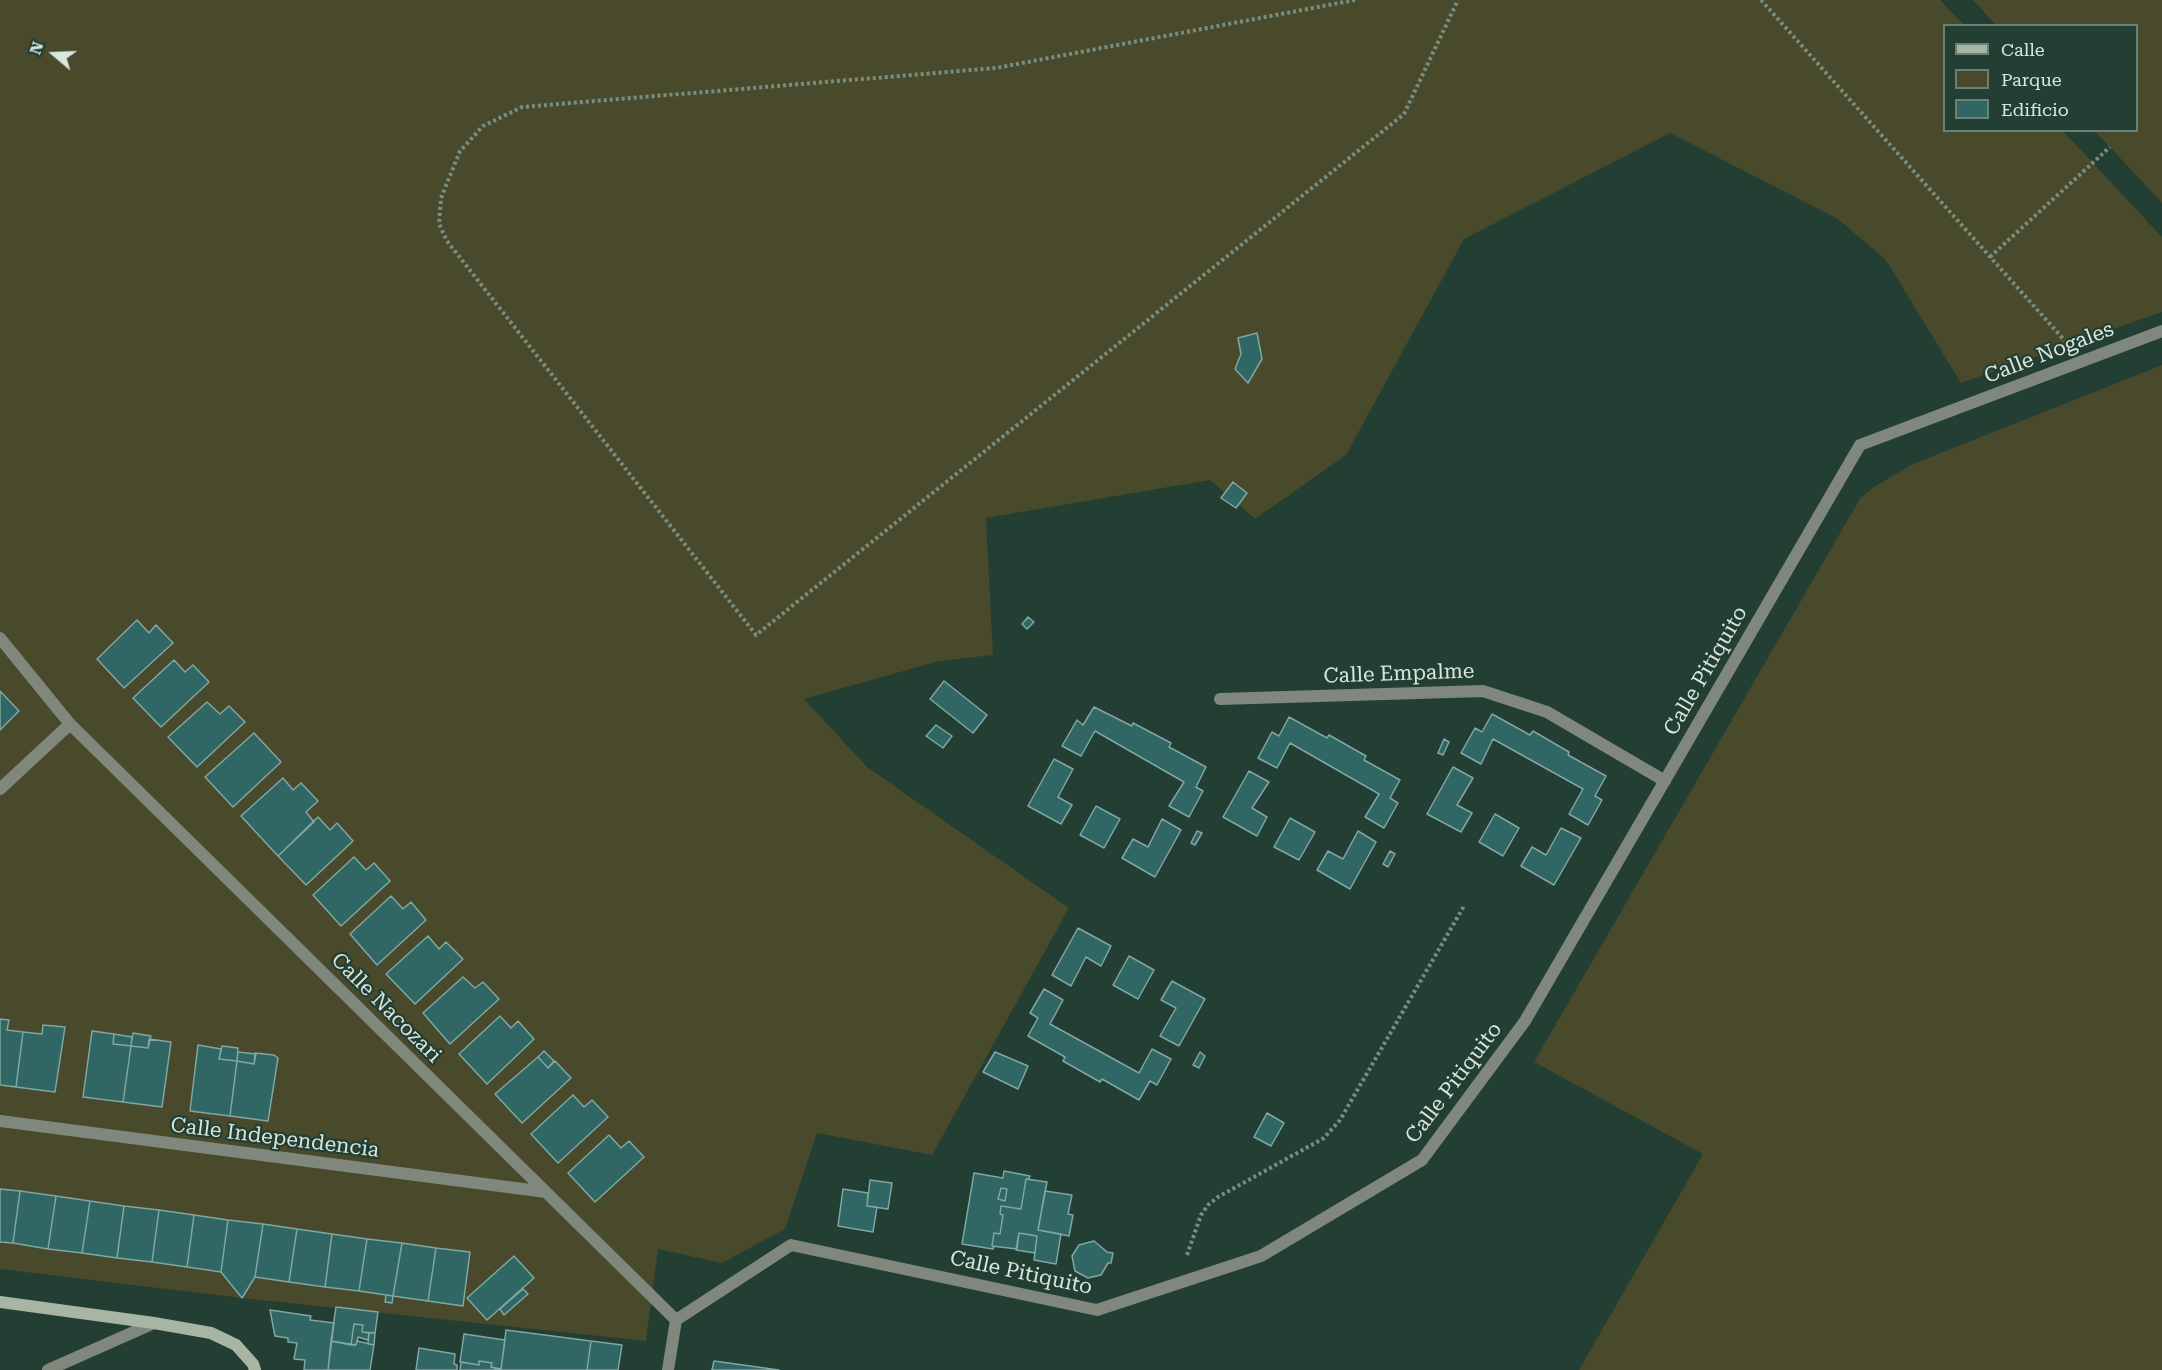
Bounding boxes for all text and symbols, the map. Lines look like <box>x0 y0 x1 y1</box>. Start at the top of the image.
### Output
north arrow <box>24 24 84 84</box>
legend <box>1943 24 2138 132</box>
text: N <box>26 39 47 57</box>
text: Calle <box>2001 39 2045 60</box>
text: Parque <box>2001 69 2062 90</box>
text: Edificio <box>2001 99 2069 120</box>
street label: Calle Nogales <box>1981 317 2117 389</box>
street label: Calle Pitiquito <box>1659 602 1753 740</box>
street label: Calle Empalme <box>1323 659 1475 689</box>
street label: Calle Nacozari <box>326 948 446 1068</box>
street label: Calle Pitiquito <box>1400 1018 1508 1148</box>
street label: Calle Independencia <box>169 1113 381 1163</box>
street label: Calle Pitiquito <box>948 1246 1094 1300</box>

